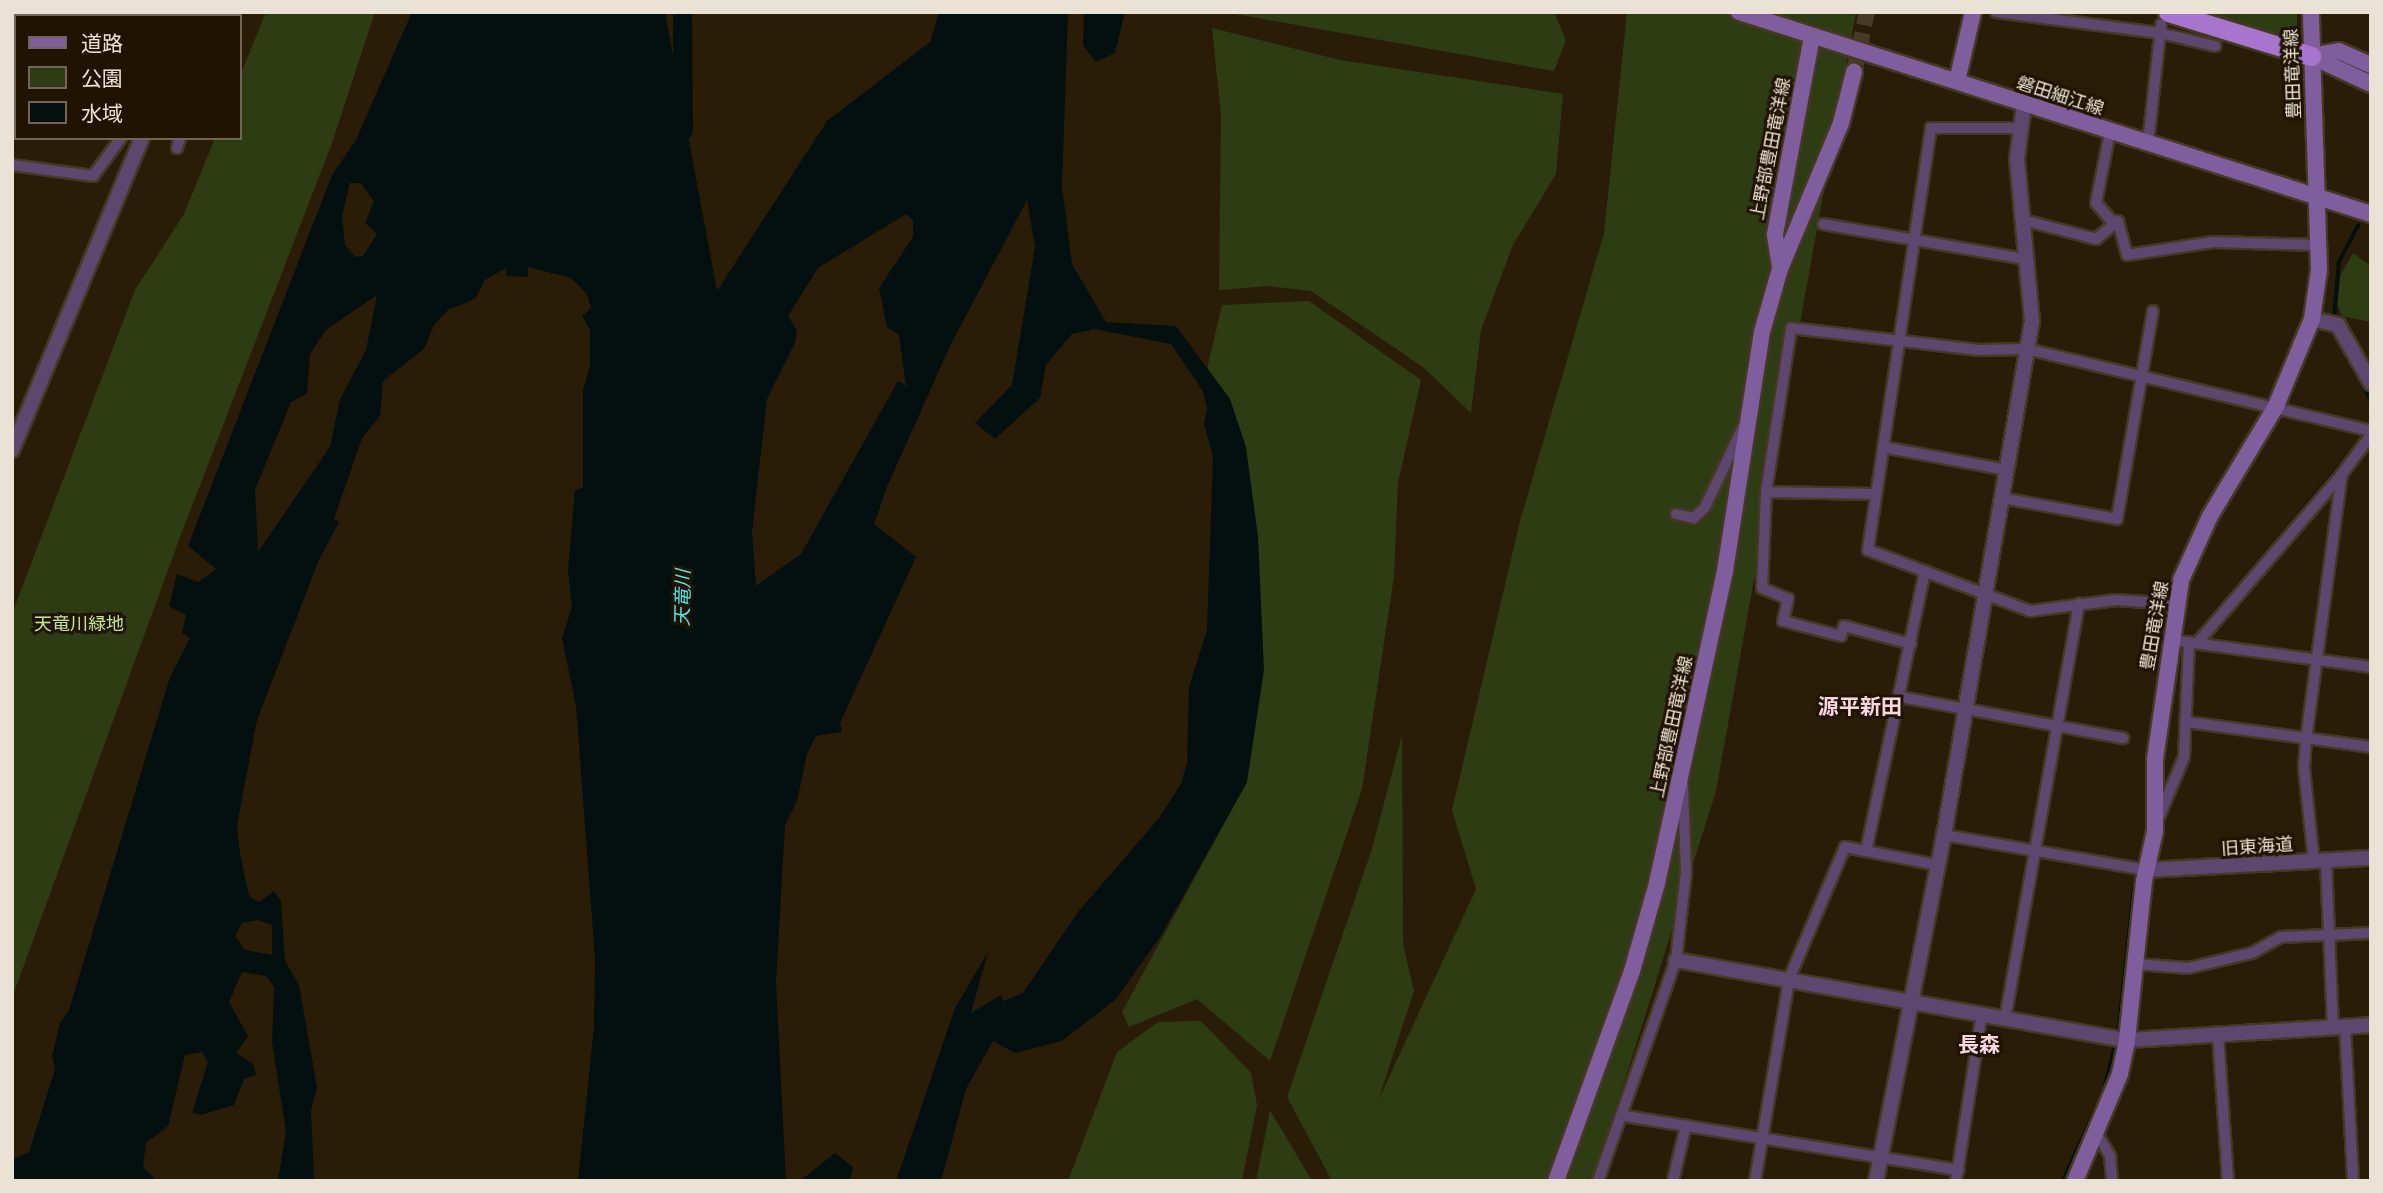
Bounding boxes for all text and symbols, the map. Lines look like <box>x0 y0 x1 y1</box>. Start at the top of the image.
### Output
legend <box>14 14 242 140</box>
street label: 豊田竜洋線 <box>2281 29 2305 119</box>
text: 道路 <box>81 30 123 58</box>
text: 公園 <box>81 65 123 93</box>
street label: 磐田細江線 <box>2014 72 2106 120</box>
street label: 上野部豊田竜洋線 <box>1747 76 1795 222</box>
text: 水域 <box>81 100 123 128</box>
water label: 天竜川 <box>672 569 696 627</box>
street label: 豊田竜洋線 <box>2137 580 2173 672</box>
park label: 天竜川緑地 <box>34 613 124 635</box>
street label: 上野部豊田竜洋線 <box>1646 654 1698 800</box>
district label: 源平新田 <box>1818 694 1902 720</box>
street label: 旧東海道 <box>2220 834 2294 860</box>
district label: 長森 <box>1958 1032 2000 1058</box>

